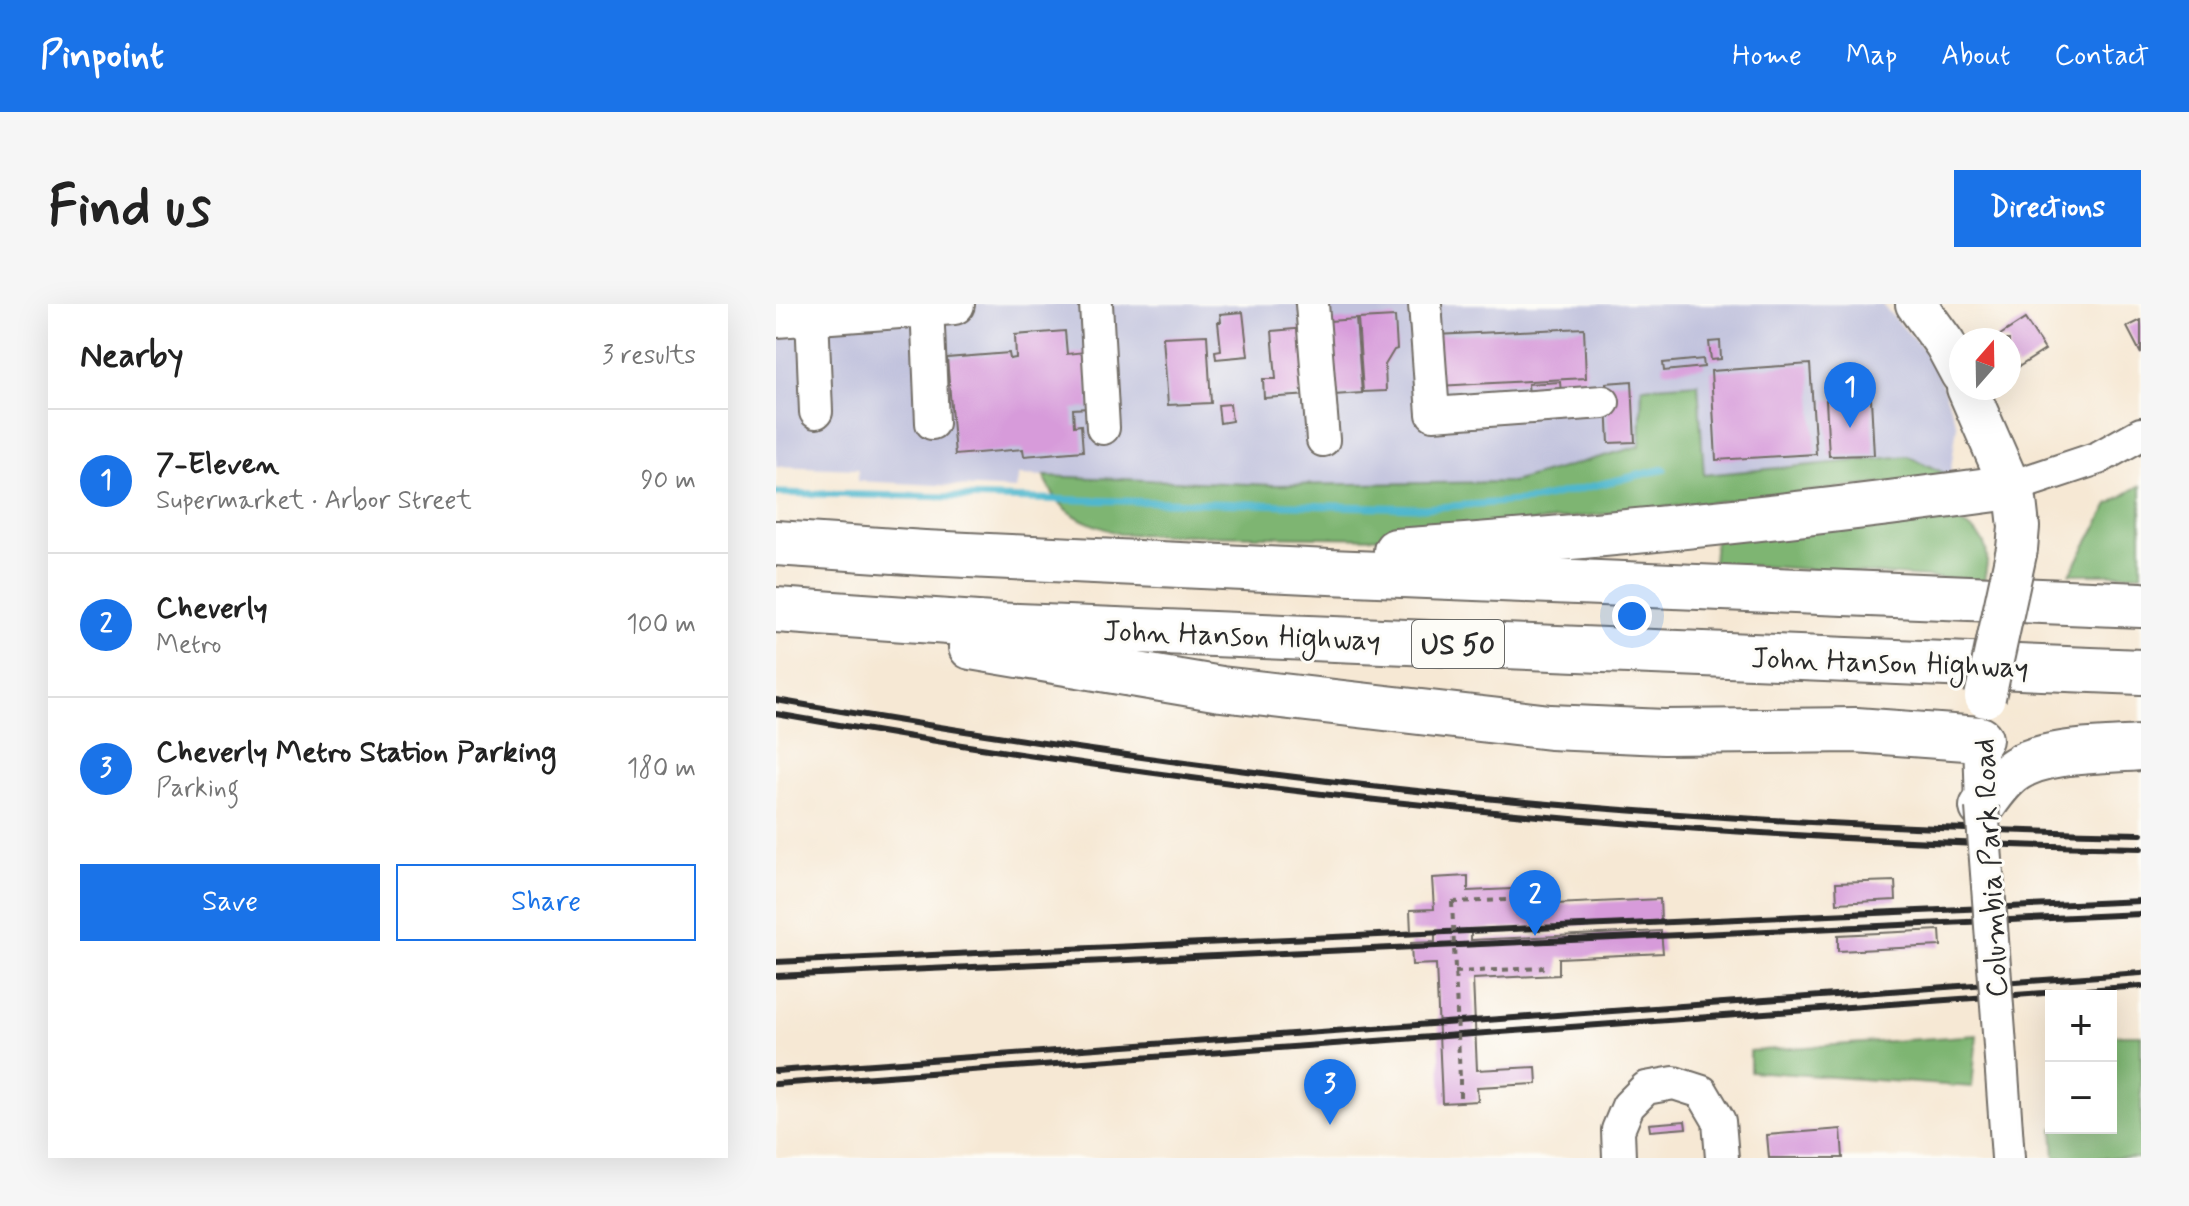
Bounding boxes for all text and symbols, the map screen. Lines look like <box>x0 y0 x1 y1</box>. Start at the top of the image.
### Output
text: Pinpoint <box>40 32 164 81</box>
text: Home <box>1732 38 1802 75</box>
text: Map <box>1846 38 1897 75</box>
text: About <box>1941 38 2010 75</box>
text: Contact <box>2054 38 2149 75</box>
button: Directions <box>1954 170 2141 247</box>
text: Find us <box>48 172 211 245</box>
north arrow <box>1949 328 2021 400</box>
text: Nearby <box>80 334 184 379</box>
text: 3 results <box>602 339 696 373</box>
pin: 1 <box>1824 362 1876 428</box>
text: 7-Eleven <box>156 445 279 484</box>
text: 1 <box>100 464 112 498</box>
text: 90 m <box>641 464 696 498</box>
text: Supermarket · Arbor Street <box>156 484 472 518</box>
text: Cheverly <box>156 589 268 628</box>
your location <box>1612 596 1652 636</box>
text: 2 <box>100 608 112 642</box>
text: 100 m <box>626 608 696 642</box>
street label: John Hanson Highway <box>1102 612 1381 663</box>
road number: US 50 <box>1412 620 1504 668</box>
text: Metro <box>156 628 222 662</box>
street label: John Hanson Highway <box>1750 639 2029 690</box>
text: Cheverly Metro Station Parking <box>156 733 556 772</box>
street label: Columbia Park Road <box>1965 737 2018 998</box>
text: 3 <box>100 752 112 786</box>
text: 180 m <box>627 752 696 786</box>
text: Parking <box>156 772 239 806</box>
button: Save <box>80 864 380 941</box>
button: Share <box>396 864 696 941</box>
pin: 2 <box>1509 870 1561 936</box>
map controls <box>2045 990 2117 1134</box>
button: + <box>2045 990 2117 1062</box>
pin: 3 <box>1304 1059 1356 1125</box>
button: − <box>2045 1062 2117 1134</box>

